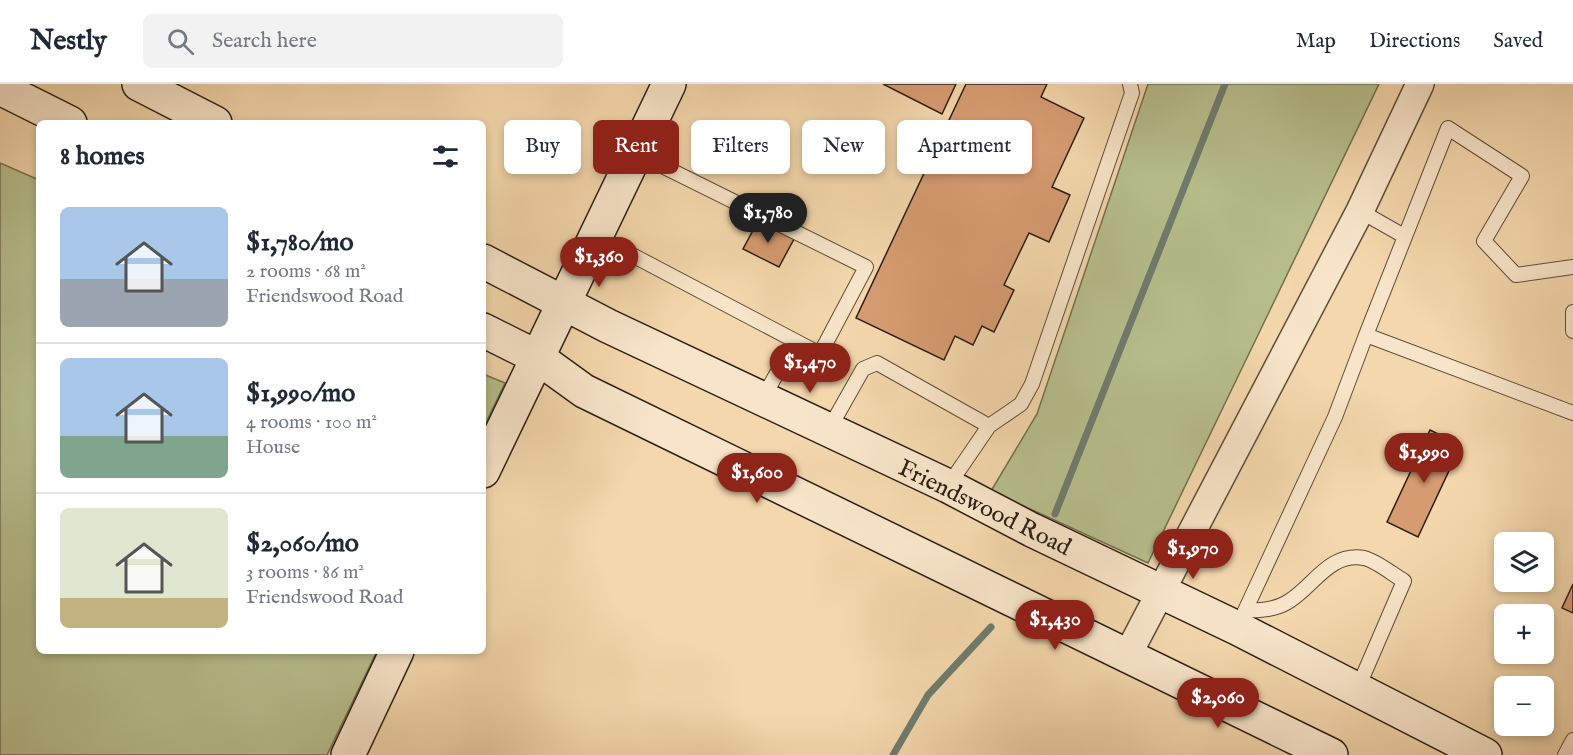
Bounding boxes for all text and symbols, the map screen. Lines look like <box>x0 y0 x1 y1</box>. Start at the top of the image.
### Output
search box <box>143 14 563 68</box>
text: Nestly <box>30 24 107 59</box>
icon: search <box>164 25 197 58</box>
text: Search here <box>212 27 317 55</box>
text: Map <box>1296 28 1336 55</box>
text: Directions <box>1369 28 1460 55</box>
text: Saved <box>1493 28 1543 55</box>
chip: Buy <box>504 120 581 174</box>
chip: Rent <box>593 120 679 174</box>
chip: Filters <box>691 120 790 174</box>
chip: New <box>802 120 885 174</box>
chip: Apartment <box>897 120 1032 174</box>
text: 8 homes <box>60 140 145 173</box>
icon: filters <box>429 140 462 173</box>
pin: $1,780 <box>719 193 817 244</box>
text: $1,780 <box>743 200 793 225</box>
text: $1,780/mo <box>246 226 354 259</box>
icon: home <box>108 231 180 303</box>
pin: $1,360 <box>550 237 648 288</box>
text: $1,360 <box>574 244 624 269</box>
text: 2 rooms · 68 m² <box>246 259 366 284</box>
text: Friendswood Road <box>246 284 403 309</box>
pin: $1,470 <box>761 343 859 394</box>
text: $1,470 <box>784 350 836 375</box>
text: $1,990/mo <box>246 377 355 410</box>
icon: home <box>108 382 180 454</box>
text: 4 rooms · 100 m² <box>246 410 377 435</box>
pin: $1,990 <box>1375 433 1473 484</box>
text: House <box>246 435 300 460</box>
text: $1,990 <box>1398 440 1450 465</box>
pin: $1,600 <box>708 453 806 504</box>
street label: Friendswood Road <box>893 453 1076 564</box>
text: $1,600 <box>731 460 783 485</box>
text: $2,060/mo <box>246 527 359 560</box>
pin: $1,970 <box>1144 529 1242 580</box>
icon: home <box>108 532 180 604</box>
map controls <box>1494 532 1554 736</box>
button: layers <box>1494 532 1554 592</box>
text: $1,970 <box>1167 536 1219 561</box>
text: 3 rooms · 86 m² <box>246 560 364 585</box>
text: Friendswood Road <box>246 585 403 610</box>
pin: $1,430 <box>1006 600 1104 651</box>
button: + <box>1494 604 1554 664</box>
text: $1,430 <box>1029 607 1081 632</box>
button: − <box>1494 676 1554 736</box>
pin: $2,060 <box>1169 678 1267 729</box>
text: $2,060 <box>1191 685 1245 710</box>

